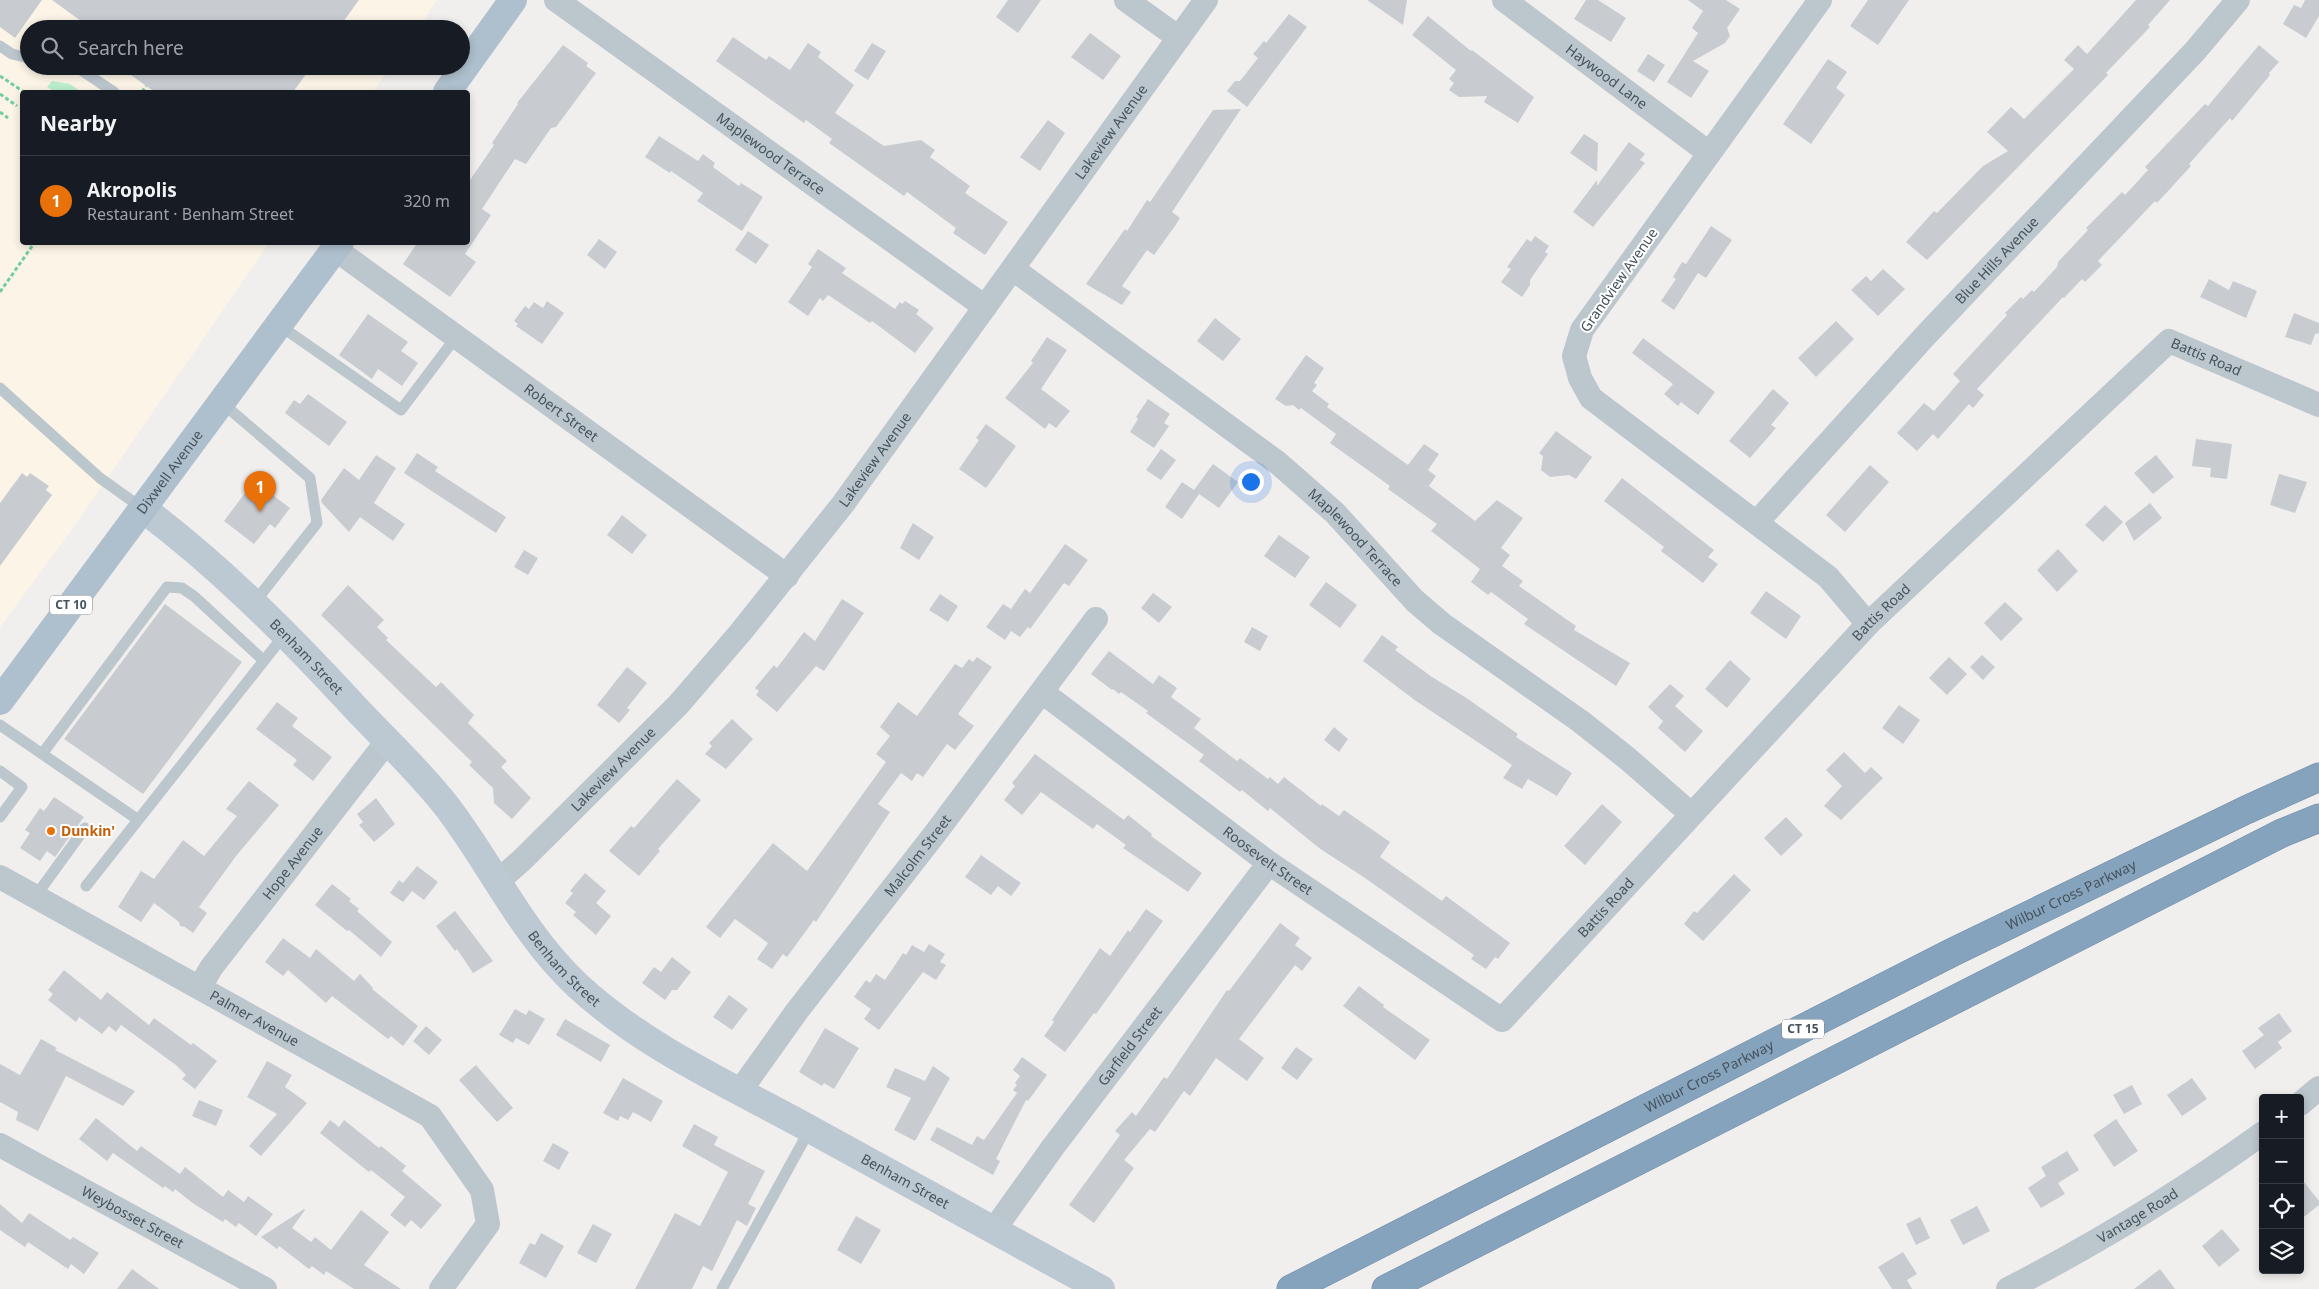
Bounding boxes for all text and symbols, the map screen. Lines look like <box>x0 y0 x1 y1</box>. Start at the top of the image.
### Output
search box <box>20 20 470 75</box>
icon: search <box>38 34 66 62</box>
text: Search here <box>78 35 184 61</box>
street label: Haywood Lane <box>1562 39 1652 113</box>
street label: Lakeview Avenue <box>1070 80 1151 183</box>
street label: Maplewood Terrace <box>713 108 829 199</box>
text: Nearby <box>40 109 116 137</box>
text: Akropolis <box>87 177 177 203</box>
text: 1 <box>51 190 61 212</box>
text: 320 m <box>403 190 450 212</box>
text: Restaurant · Benham Street <box>87 203 294 225</box>
street label: Blue Hills Avenue <box>1950 212 2043 308</box>
street label: Grandview Avenue <box>1576 224 1662 336</box>
street label: Battis Road <box>2168 333 2245 380</box>
street label: Robert Street <box>520 379 602 445</box>
street label: Lakeview Avenue <box>834 408 915 511</box>
street label: Dixwell Avenue <box>132 426 207 518</box>
your location <box>1238 469 1264 495</box>
pin: 1 <box>244 471 276 512</box>
street label: Maplewood Terrace <box>1304 484 1407 590</box>
street label: Battis Road <box>1847 579 1914 645</box>
road number: CT 10 <box>50 596 92 614</box>
street label: Benham Street <box>266 614 348 698</box>
street label: Lakeview Avenue <box>566 722 660 815</box>
street label: Malcolm Street <box>880 810 955 900</box>
place label: Dunkin' <box>61 821 115 840</box>
street label: Hope Avenue <box>258 822 327 903</box>
street label: Roosevelt Street <box>1219 822 1317 899</box>
marker: Dunkin' <box>45 825 57 837</box>
street label: Wilbur Cross Parkway <box>2003 854 2140 934</box>
street label: Battis Road <box>1573 874 1638 941</box>
street label: Benham Street <box>524 926 605 1011</box>
street label: Palmer Avenue <box>206 985 303 1050</box>
street label: Garfield Street <box>1093 1002 1166 1089</box>
road number: CT 15 <box>1782 1020 1824 1038</box>
street label: Wilbur Cross Parkway <box>1641 1035 1777 1117</box>
map controls <box>2259 1094 2304 1274</box>
button: + <box>2259 1094 2304 1139</box>
button: − <box>2259 1139 2304 1184</box>
street label: Benham Street <box>858 1149 953 1213</box>
street label: Weybosset Street <box>78 1181 187 1252</box>
street label: Vantage Road <box>2094 1183 2181 1247</box>
button: locate <box>2259 1184 2304 1229</box>
button: layers <box>2259 1229 2304 1274</box>

